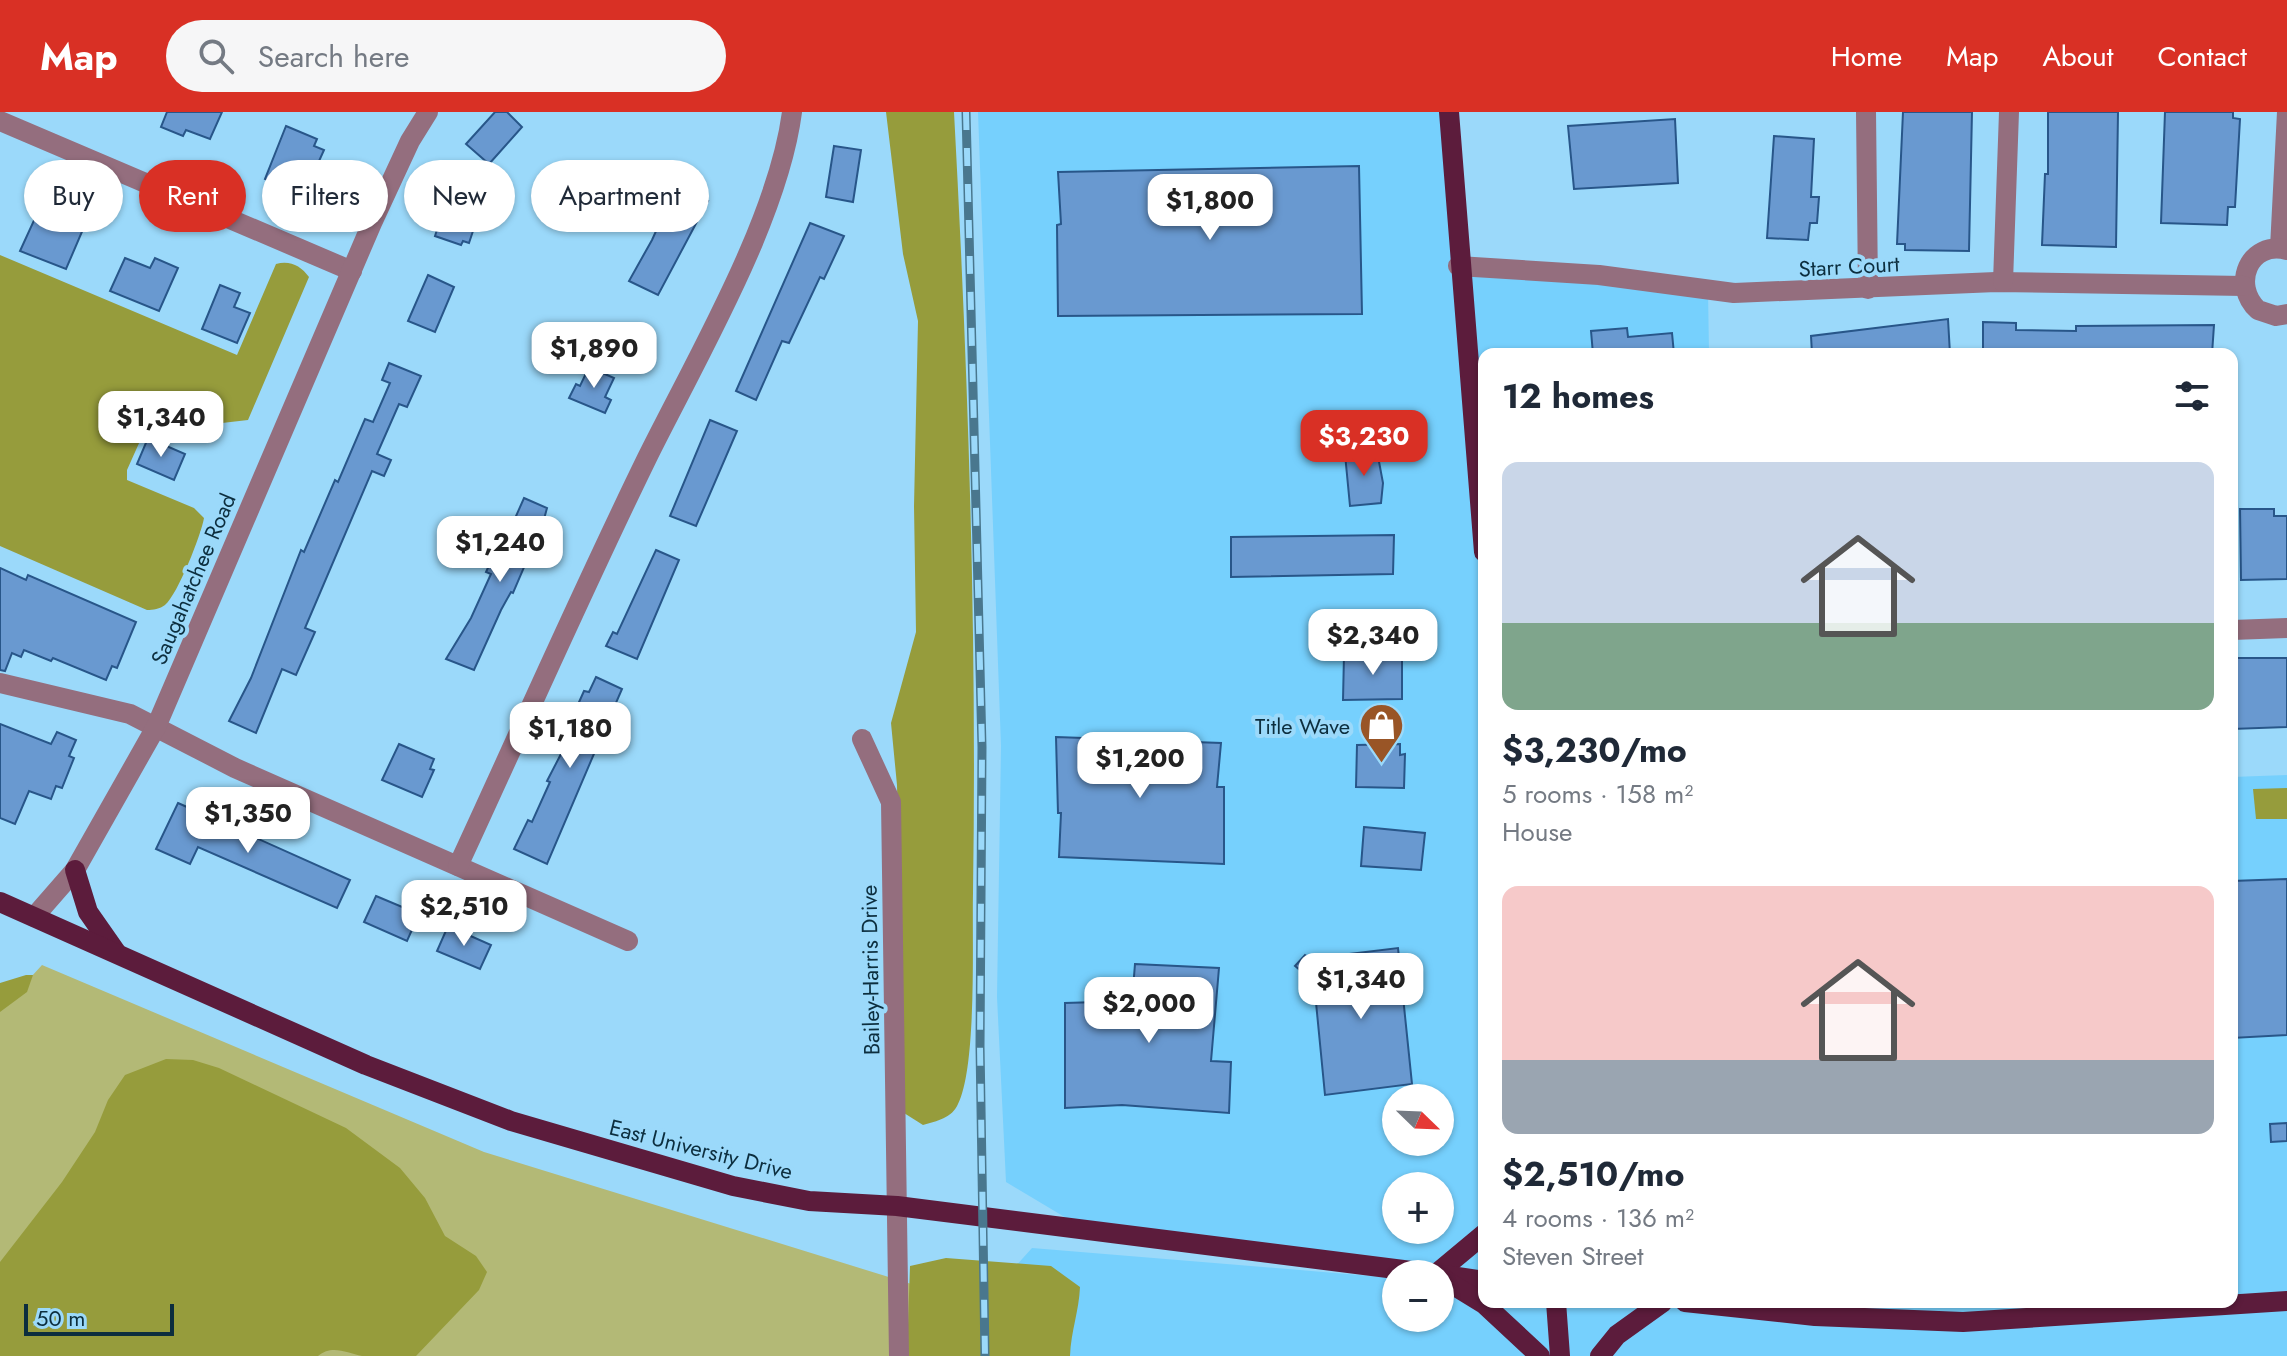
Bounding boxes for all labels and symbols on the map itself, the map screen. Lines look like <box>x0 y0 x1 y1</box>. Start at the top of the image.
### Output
pin: $1,800 <box>1145 174 1275 242</box>
street label: Starr Court <box>1798 247 1901 285</box>
pin: $1,890 <box>529 322 659 390</box>
pin: $1,340 <box>96 391 226 459</box>
pin: $3,230 <box>1299 410 1429 478</box>
street label: Saugahatchee Road <box>142 488 244 670</box>
pin: $1,240 <box>435 516 565 584</box>
pin: $2,340 <box>1308 609 1438 677</box>
pin: $1,180 <box>505 702 635 770</box>
shop icon: Title Wave <box>1357 702 1405 765</box>
place label: Title Wave <box>1255 710 1350 742</box>
pin: $1,200 <box>1075 732 1205 800</box>
pin: $1,350 <box>183 787 313 855</box>
pin: $2,510 <box>399 880 529 948</box>
street label: Bailey-Harris Drive <box>853 885 887 1055</box>
pin: $1,340 <box>1296 953 1426 1021</box>
pin: $2,000 <box>1084 977 1214 1045</box>
north arrow <box>1382 1084 1454 1156</box>
street label: East University Drive <box>606 1111 796 1187</box>
scale bar <box>24 1300 174 1336</box>

